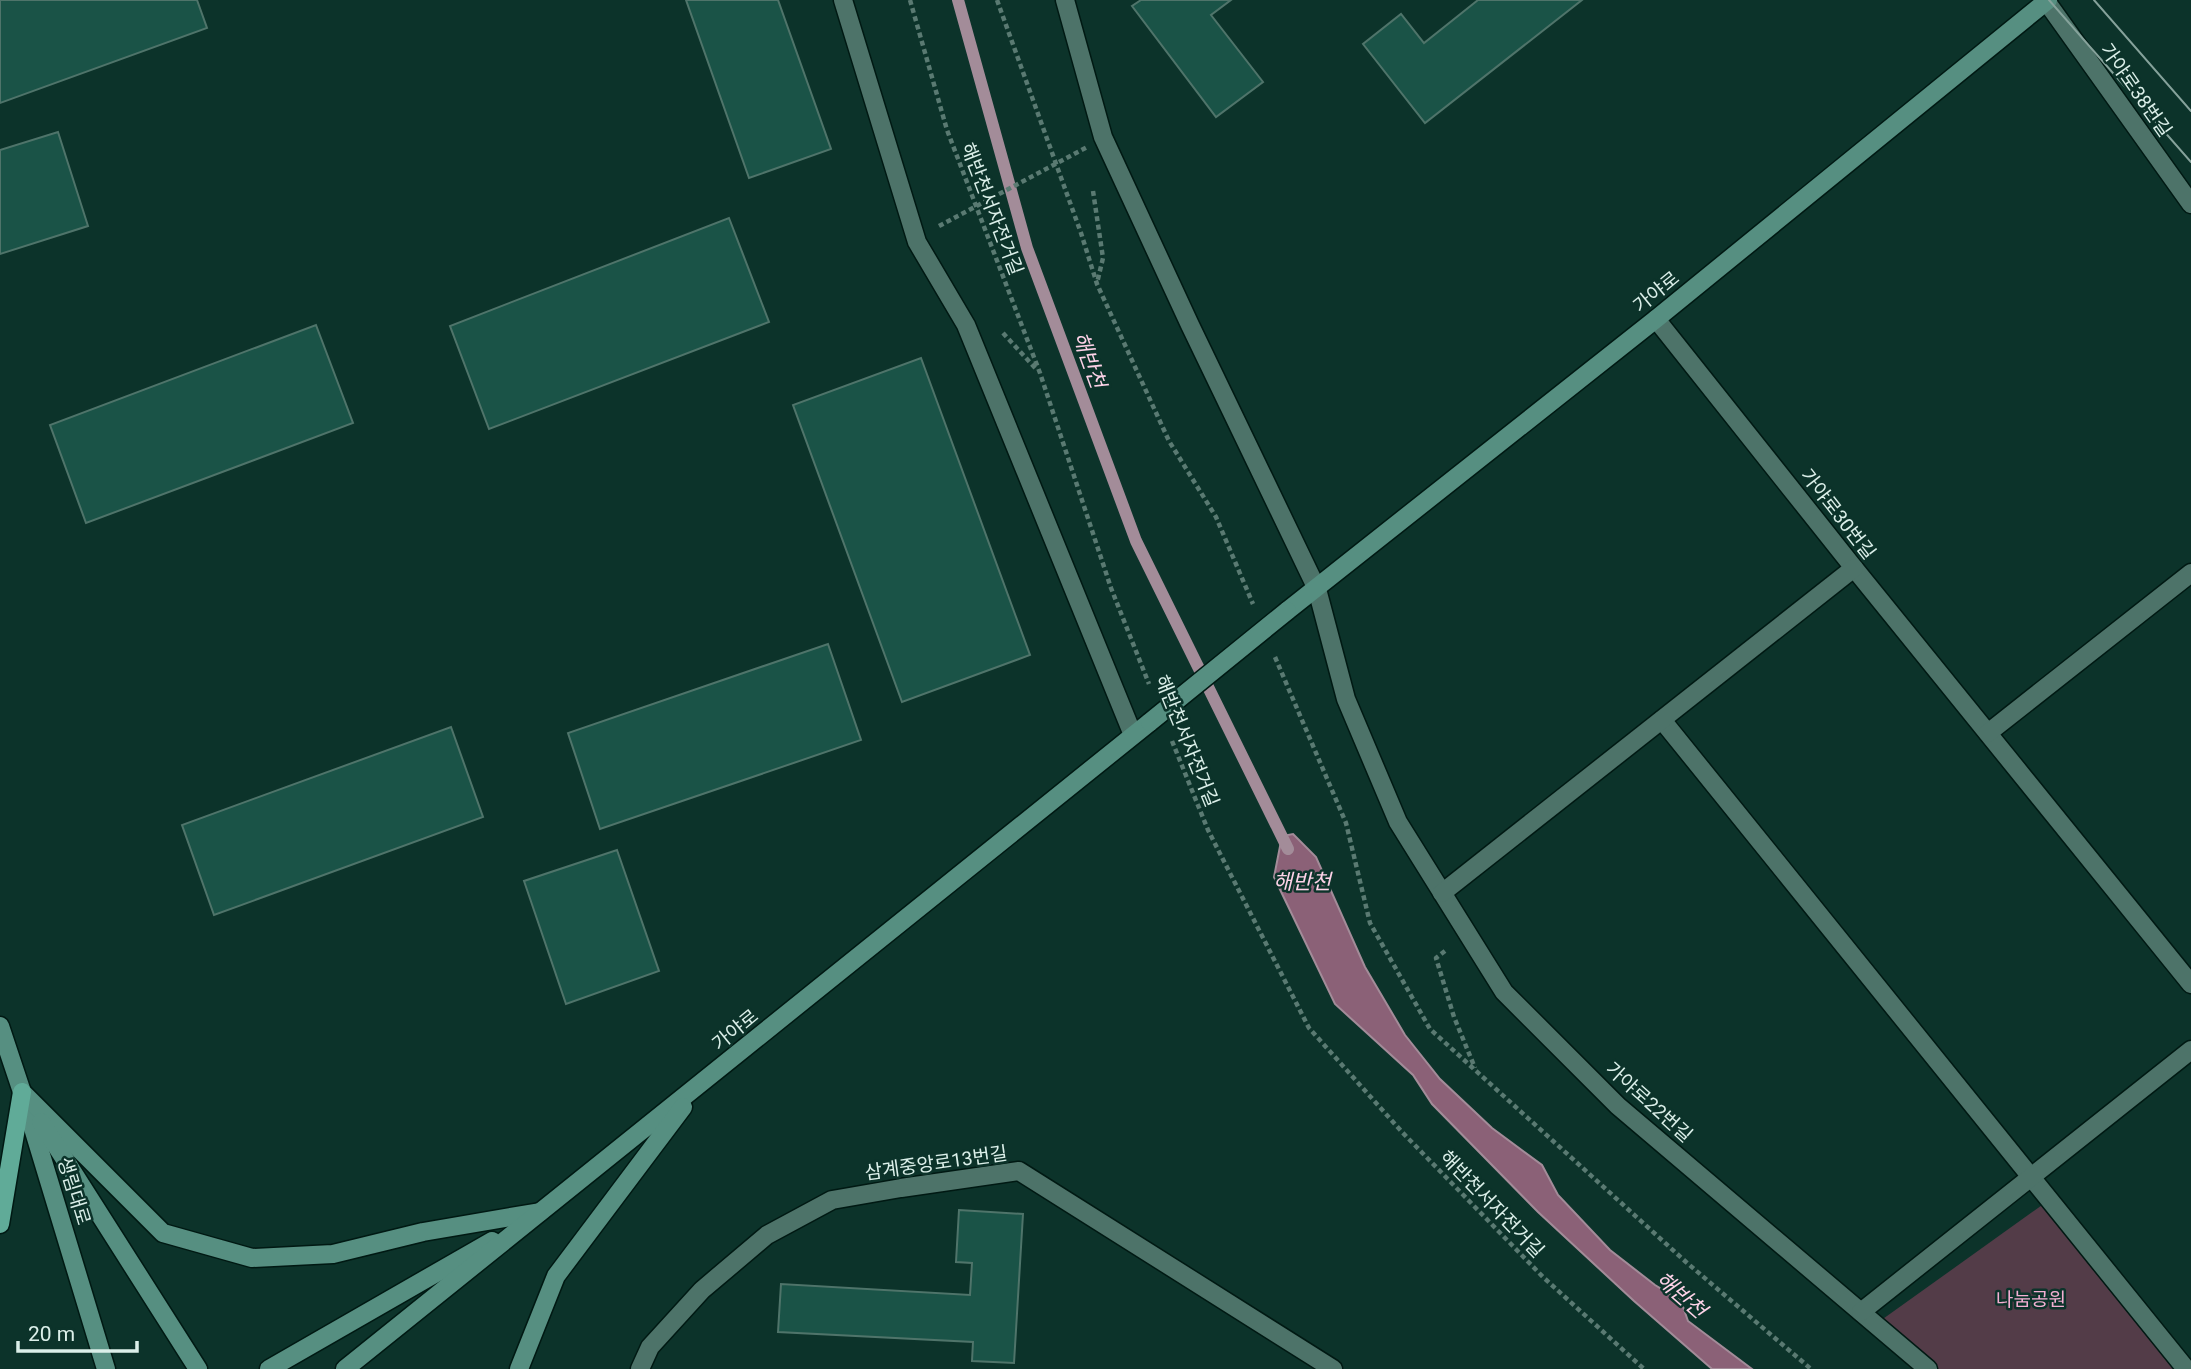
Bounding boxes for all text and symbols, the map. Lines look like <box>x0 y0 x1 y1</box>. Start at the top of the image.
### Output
street label: 가야로38번길 <box>2095 39 2177 141</box>
street label: 해반천서자전거길 <box>956 140 1028 278</box>
street label: 가야로 <box>1628 267 1684 317</box>
water label: 해반천 <box>1068 329 1111 394</box>
street label: 가야로30번길 <box>1795 464 1881 564</box>
street label: 해반천서자전거길 <box>1150 672 1224 810</box>
water label: 해반천 <box>1273 870 1334 894</box>
street label: 가야로 <box>707 1005 763 1055</box>
street label: 가야로22번길 <box>1601 1057 1697 1147</box>
street label: 삼계중앙로13번길 <box>863 1142 1009 1184</box>
street label: 해반천서자전거길 <box>1435 1146 1549 1262</box>
street label: 생림대로 <box>53 1154 95 1228</box>
water label: 해반천 <box>1651 1267 1713 1325</box>
park label: 나눔공원 <box>1996 1288 2066 1311</box>
scale bar <box>18 1310 136 1354</box>
text: 20 m <box>28 1322 75 1346</box>

